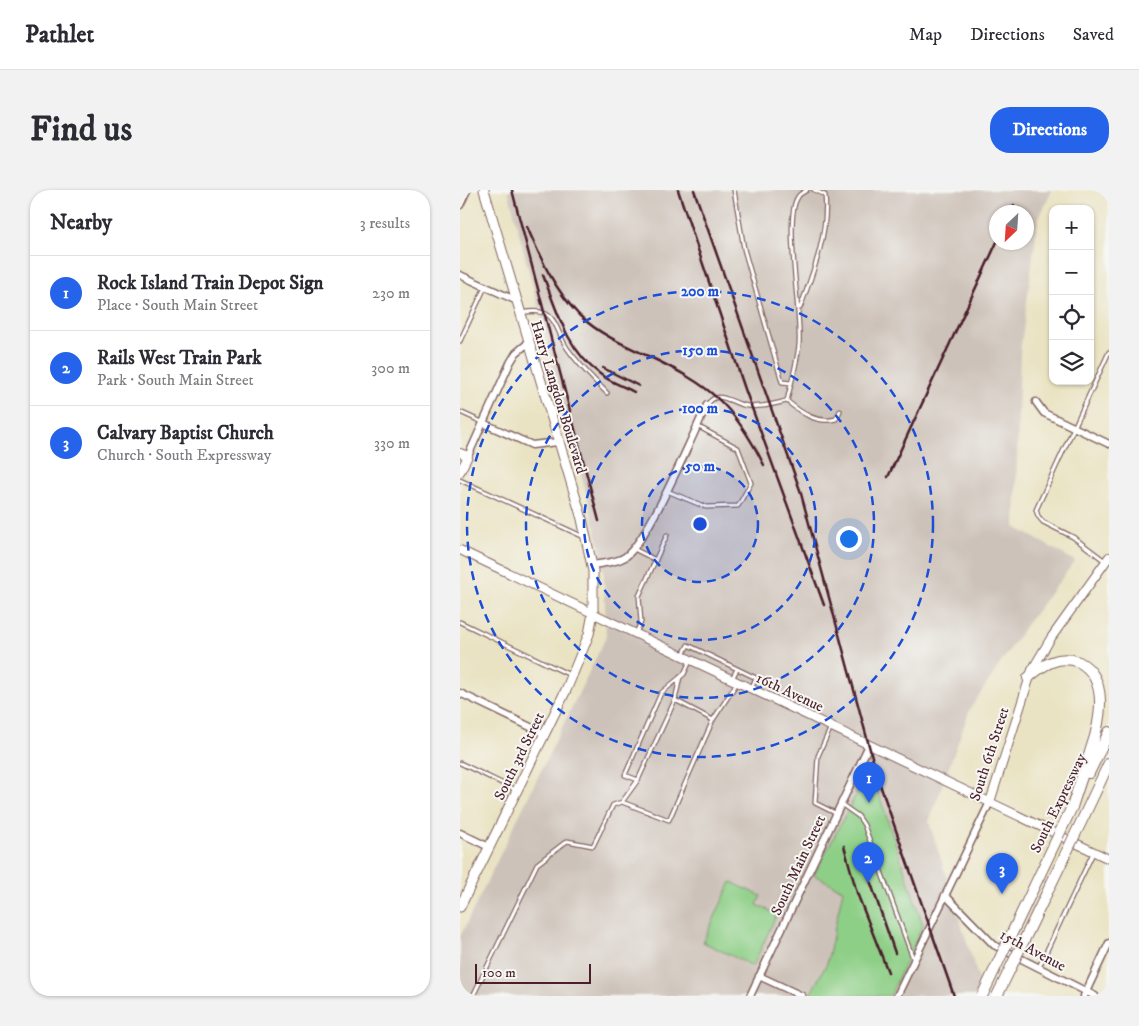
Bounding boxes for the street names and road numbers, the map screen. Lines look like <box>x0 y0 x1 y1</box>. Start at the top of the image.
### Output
street label: Harry Langdon Boulevard <box>526 318 591 477</box>
street label: 16th Avenue <box>753 669 827 716</box>
street label: South 6th Street <box>965 705 1014 803</box>
street label: South 3rd Street <box>490 709 549 803</box>
street label: South Expressway <box>1026 749 1091 856</box>
street label: South Main Street <box>767 812 830 919</box>
street label: 15th Avenue <box>997 925 1069 976</box>

